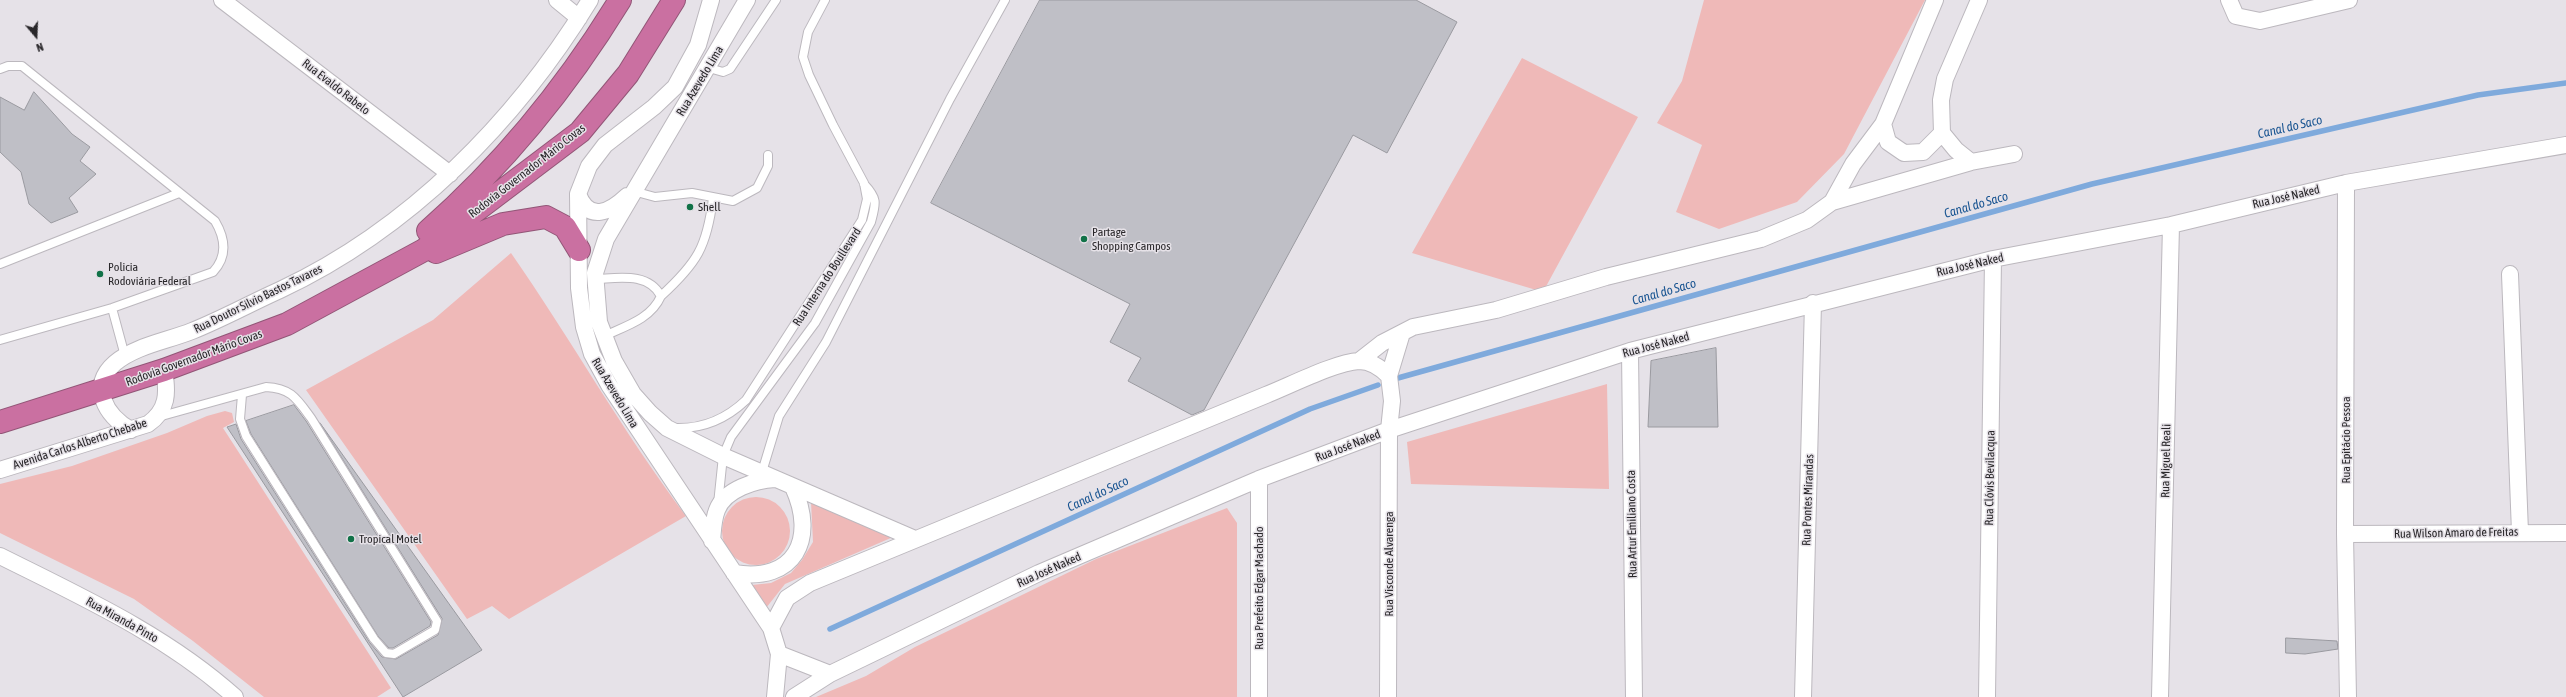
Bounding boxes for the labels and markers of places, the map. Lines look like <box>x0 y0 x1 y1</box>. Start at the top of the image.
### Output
place label: Shell <box>698 200 721 214</box>
marker: Shell <box>685 202 695 212</box>
place label: Partage Shopping Campos <box>1092 225 1170 253</box>
marker: Partage Shopping Campos <box>1079 234 1089 244</box>
place label: Policia Rodoviária Federal <box>108 260 191 288</box>
marker: Policia Rodoviária Federal <box>95 269 105 279</box>
place label: Tropical Motel <box>359 532 422 546</box>
marker: Tropical Motel <box>346 534 356 544</box>

